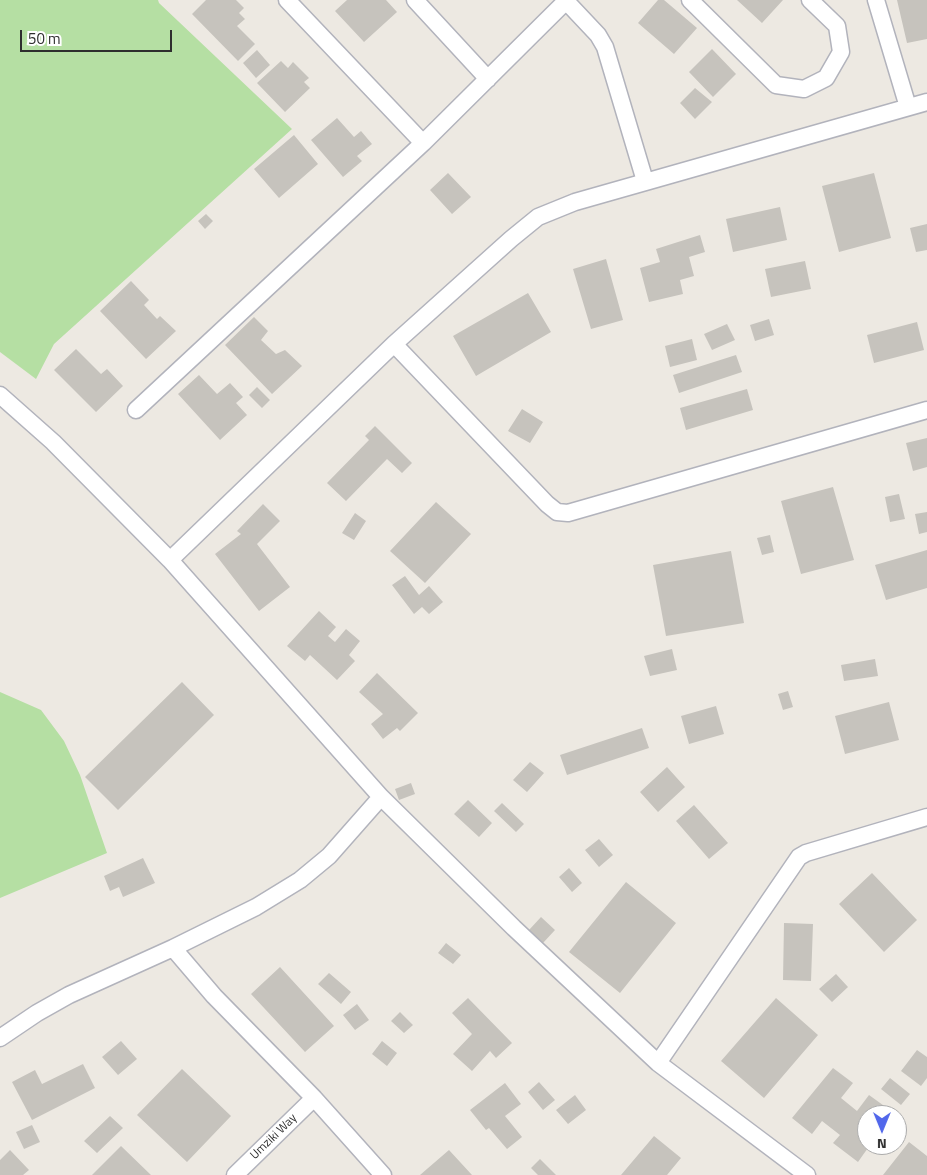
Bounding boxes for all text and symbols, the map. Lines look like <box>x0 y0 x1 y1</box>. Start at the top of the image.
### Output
scale bar <box>22 20 175 52</box>
text: 50 m <box>28 27 61 50</box>
north arrow <box>857 1105 907 1155</box>
street label: Umziki Way <box>248 1111 300 1163</box>
text: N <box>877 1134 887 1155</box>

